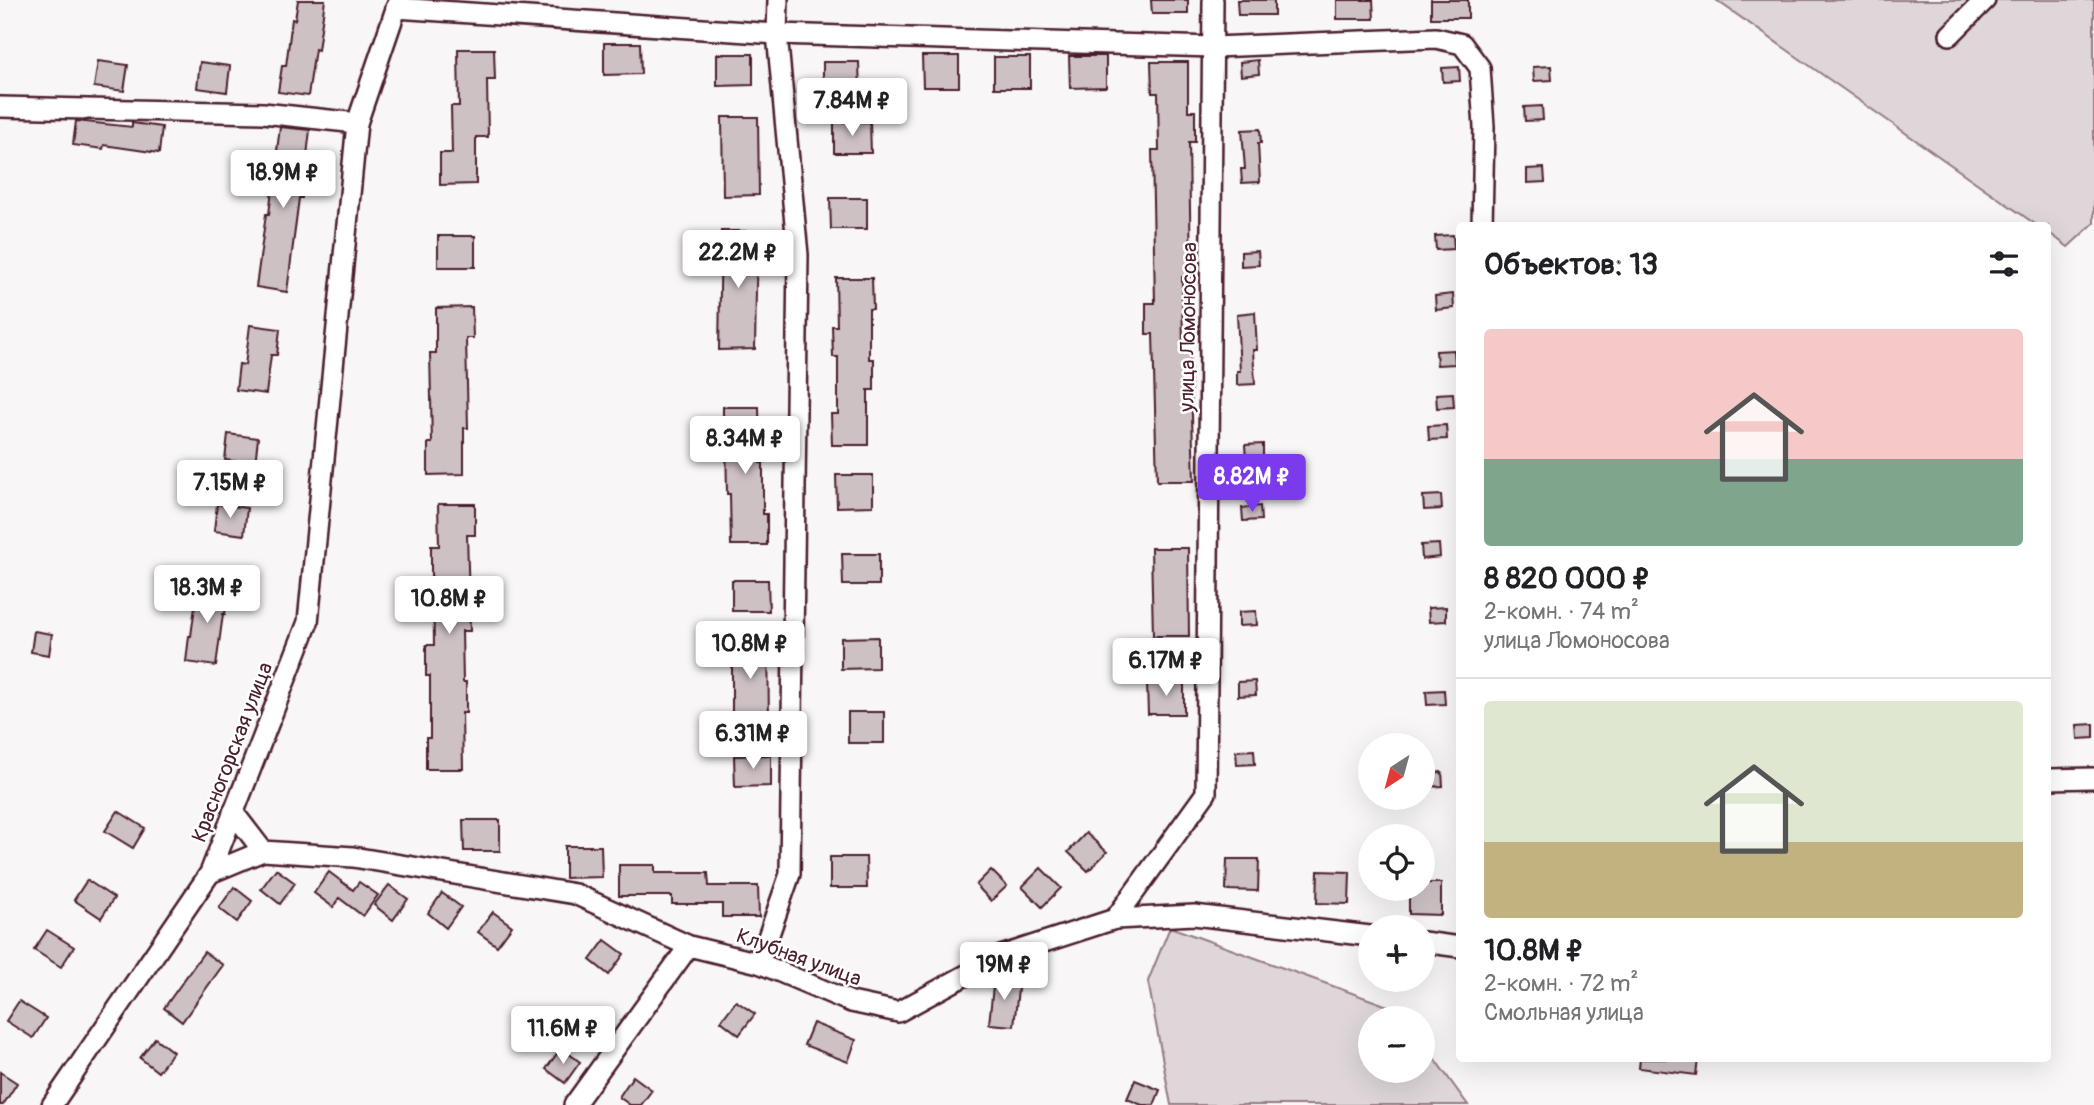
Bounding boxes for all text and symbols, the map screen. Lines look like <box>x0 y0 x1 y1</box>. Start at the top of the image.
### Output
pin: 7.84M ₽ <box>787 78 917 138</box>
text: 7.84M ₽ <box>813 86 891 115</box>
pin: 18.9M ₽ <box>218 150 348 210</box>
text: 18.9M ₽ <box>247 158 319 187</box>
pin: 22.2M ₽ <box>673 230 803 290</box>
text: 22.2M ₽ <box>699 238 777 267</box>
street label: улица Ломоносова <box>1174 242 1203 413</box>
icon: filters <box>1985 245 2023 283</box>
text: Объектов: 13 <box>1484 246 1658 283</box>
icon: home <box>1691 374 1817 500</box>
pin: 8.34M ₽ <box>680 416 810 476</box>
text: 8.34M ₽ <box>706 424 784 453</box>
pin: 8.82M ₽ <box>1187 454 1317 514</box>
pin: 7.15M ₽ <box>165 461 295 520</box>
text: 8.82M ₽ <box>1214 462 1290 491</box>
text: 7.15M ₽ <box>193 468 267 497</box>
text: 8 820 000 ₽ <box>1484 560 1651 597</box>
pin: 18.3M ₽ <box>142 566 272 625</box>
text: 18.3M ₽ <box>170 573 244 602</box>
pin: 10.8M ₽ <box>384 576 514 636</box>
text: 10.8M ₽ <box>411 584 487 613</box>
text: 2-комн. · 74 m² <box>1484 597 1639 626</box>
pin: 10.8M ₽ <box>685 622 815 681</box>
text: улица Ломоносова <box>1484 626 1670 655</box>
text: 10.8M ₽ <box>712 629 788 658</box>
pin: 6.17M ₽ <box>1101 638 1231 698</box>
text: 6.17M ₽ <box>1129 646 1203 675</box>
street label: Красногорская улица <box>186 658 279 846</box>
pin: 6.31M ₽ <box>688 712 818 771</box>
text: 6.31M ₽ <box>715 719 791 748</box>
north arrow <box>1358 733 1435 810</box>
map controls <box>1358 733 1435 1083</box>
icon: home <box>1691 746 1817 872</box>
button: locate <box>1358 824 1435 901</box>
button: + <box>1358 915 1435 992</box>
street label: Клубная улица <box>733 922 865 993</box>
text: 10.8M ₽ <box>1484 932 1584 969</box>
pin: 19M ₽ <box>955 942 1053 1002</box>
text: 19M ₽ <box>976 950 1032 979</box>
text: 2-комн. · 72 m² <box>1484 969 1638 998</box>
text: Смольная улица <box>1484 998 1644 1027</box>
pin: 11.6M ₽ <box>498 1006 628 1066</box>
button: − <box>1358 1006 1435 1083</box>
text: 11.6M ₽ <box>527 1014 599 1043</box>

